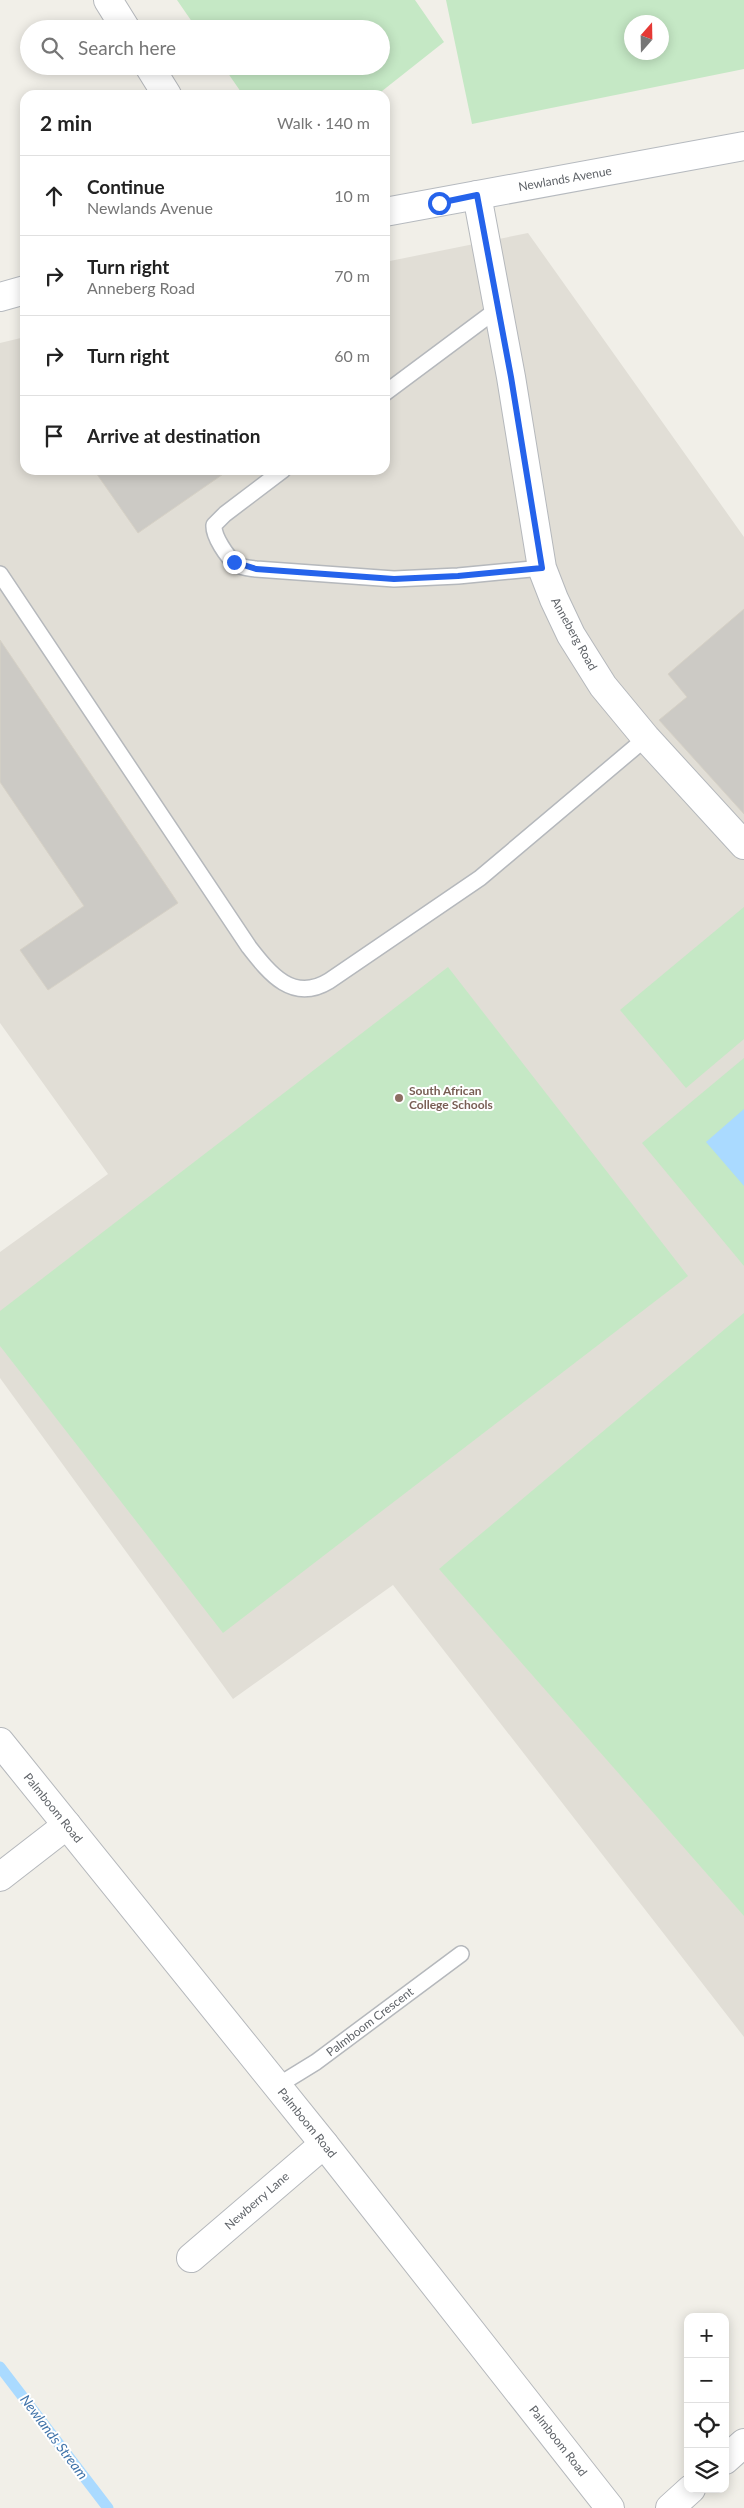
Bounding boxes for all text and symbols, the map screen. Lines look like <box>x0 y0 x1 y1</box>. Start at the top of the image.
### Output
north arrow <box>624 15 669 60</box>
search box <box>20 20 390 75</box>
icon: search <box>38 34 66 62</box>
text: Search here <box>78 36 176 59</box>
text: 2 min <box>40 110 92 135</box>
text: Walk · 140 m <box>277 113 370 132</box>
street label: Newlands Avenue <box>517 163 613 194</box>
text: Continue <box>87 175 165 198</box>
icon: ahead <box>40 182 68 210</box>
text: 10 m <box>334 186 370 205</box>
route start <box>428 192 451 215</box>
text: Newlands Avenue <box>87 198 213 217</box>
text: Turn right <box>87 255 169 278</box>
icon: right <box>40 262 68 290</box>
text: 70 m <box>334 266 370 285</box>
text: Anneberg Road <box>87 278 195 297</box>
icon: right <box>40 342 68 370</box>
text: Turn right <box>87 344 169 367</box>
text: 60 m <box>334 346 370 365</box>
icon: arrive <box>40 422 68 450</box>
text: Arrive at destination <box>87 424 260 447</box>
route end <box>223 551 246 574</box>
street label: Anneberg Road <box>548 595 601 673</box>
place label: South African College Schools <box>409 1083 493 1112</box>
marker: South African College Schools <box>393 1092 405 1104</box>
street label: Palmboom Road <box>21 1770 86 1846</box>
street label: Palmboom Crescent <box>323 1983 417 2059</box>
street label: Palmboom Road <box>275 2085 340 2161</box>
street label: Newberry Lane <box>221 2169 292 2233</box>
map controls <box>684 2313 729 2493</box>
button: + <box>684 2313 729 2358</box>
button: − <box>684 2358 729 2403</box>
water label: Newlands Stream <box>17 2391 92 2482</box>
street label: Palmboom Road <box>526 2402 591 2479</box>
button: locate <box>684 2403 729 2448</box>
button: layers <box>684 2448 729 2493</box>

